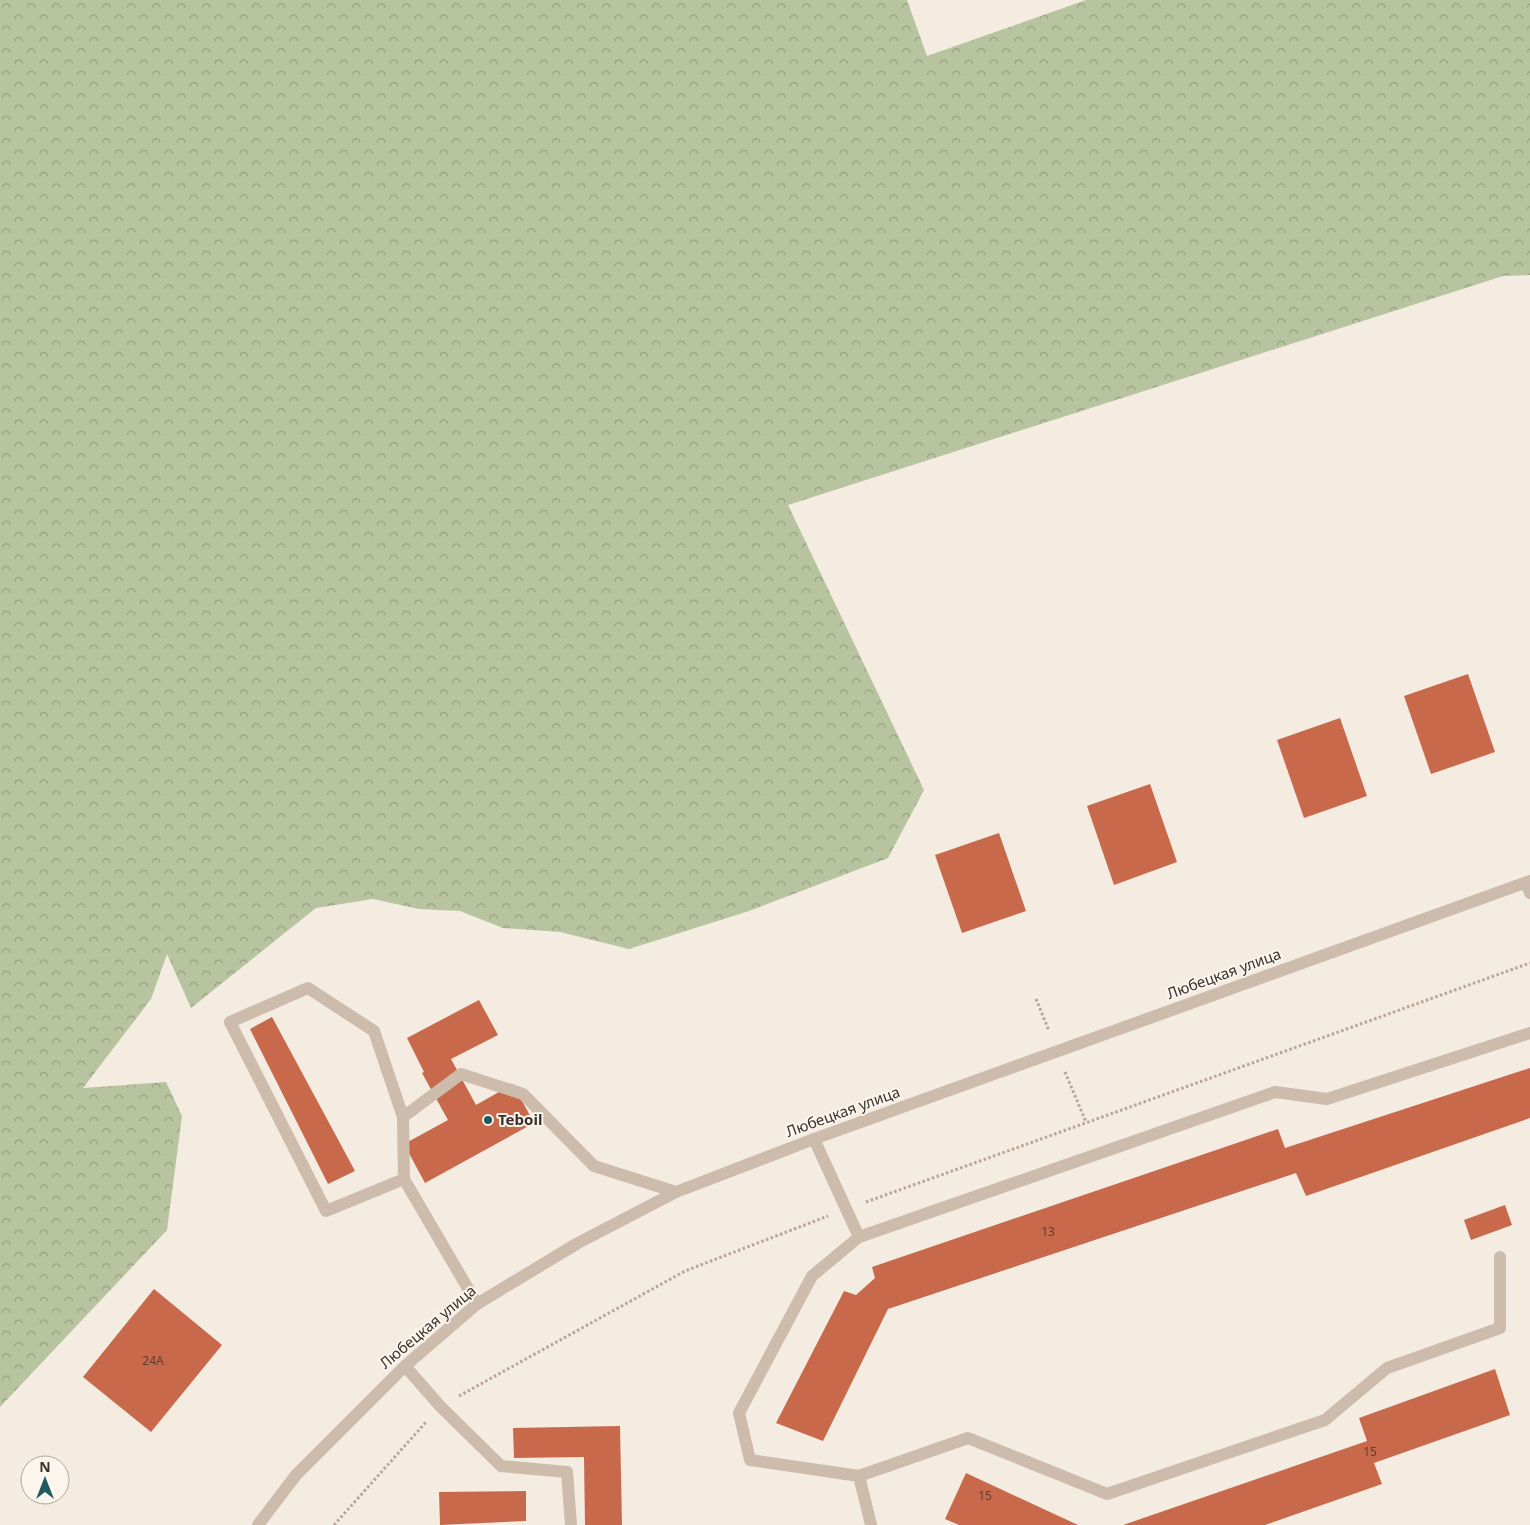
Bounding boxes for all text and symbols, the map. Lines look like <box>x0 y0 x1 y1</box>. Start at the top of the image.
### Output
street label: Любецкая улица <box>1164 943 1283 1003</box>
street label: Любецкая улица <box>783 1081 902 1141</box>
place label: Teboil <box>498 1109 542 1129</box>
marker: Teboil <box>482 1114 494 1126</box>
house number: 13 <box>1041 1223 1055 1240</box>
street label: Любецкая улица <box>375 1280 480 1372</box>
house number: 24А <box>142 1352 164 1369</box>
house number: 15 <box>1363 1443 1377 1460</box>
north arrow <box>20 1455 70 1505</box>
text: N <box>39 1457 51 1476</box>
house number: 15 <box>978 1487 992 1504</box>

